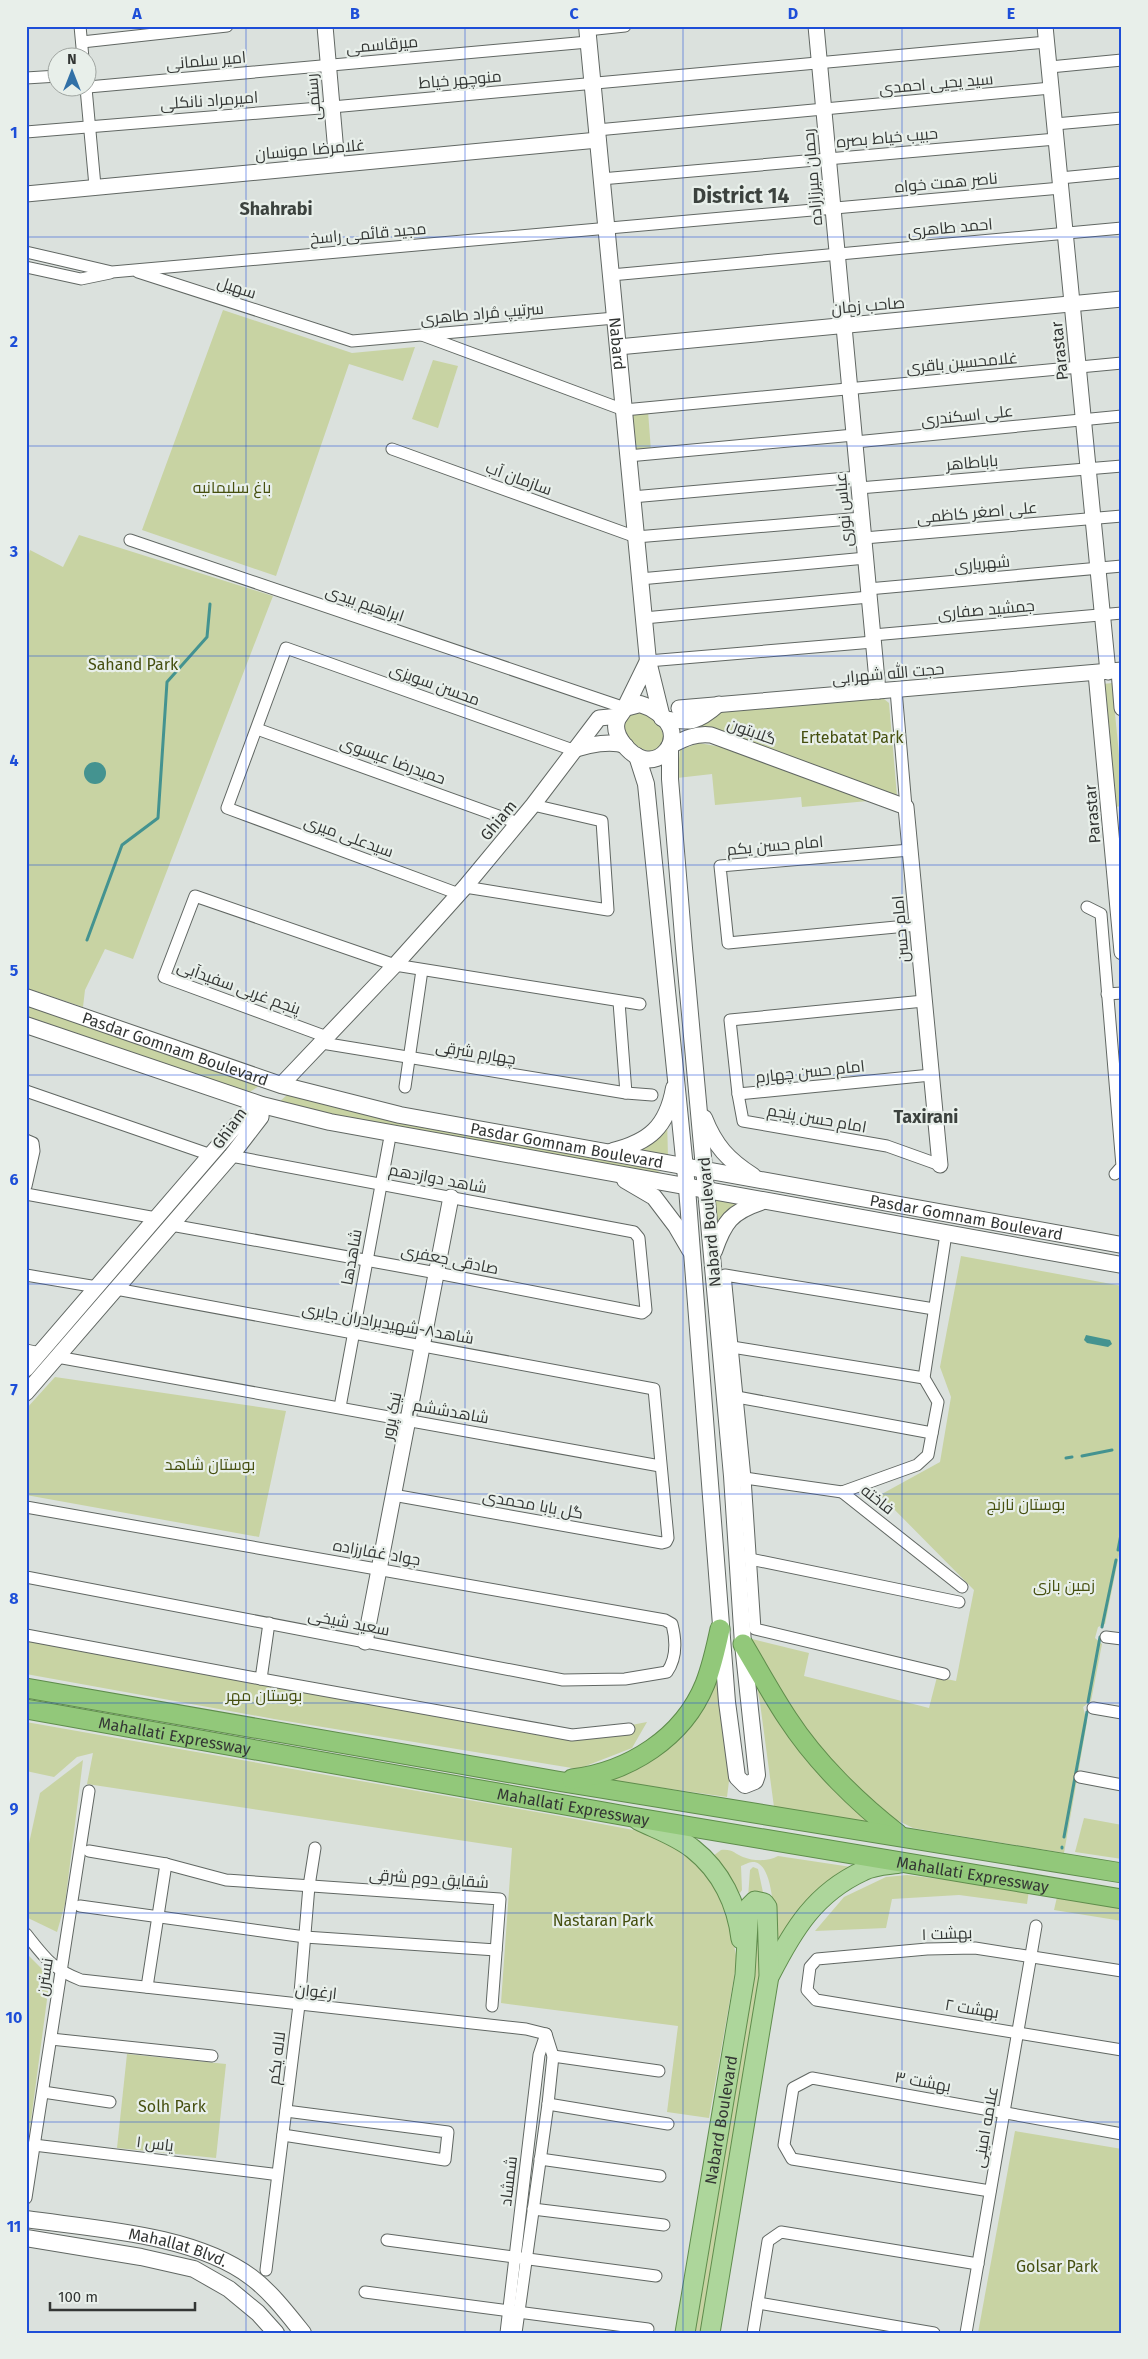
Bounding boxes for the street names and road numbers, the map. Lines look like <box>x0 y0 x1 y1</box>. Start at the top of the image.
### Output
street label: میرقاسمی <box>345 32 419 58</box>
street label: امیر سلمانی <box>165 48 247 74</box>
street label: منوچهر خیاط <box>418 66 503 95</box>
street label: سید یحیی احمدی <box>878 69 994 99</box>
street label: رستمی <box>302 73 326 121</box>
street label: امیرمراد نانکلی <box>159 88 259 114</box>
street label: حبیب خیاط بصره <box>835 124 939 151</box>
street label: رحمان میرزازاده <box>799 128 827 226</box>
street label: غلامرضا مونسان <box>254 135 366 165</box>
street label: ناصر همت خواه <box>894 169 998 196</box>
street label: احمد طاهری <box>907 214 993 242</box>
street label: مجید قائمی راسخ <box>309 219 427 250</box>
street label: سهیل <box>215 272 259 304</box>
street label: صاحب زمان <box>830 293 906 319</box>
street label: سرتیپ مُراد طاهری <box>420 299 545 330</box>
street label: Nabard <box>605 316 629 371</box>
street label: Parastar <box>1047 320 1072 381</box>
street label: غلامحسین باقری <box>905 348 1019 378</box>
street label: علی اسکندری <box>920 401 1014 431</box>
street label: باباطاهر <box>944 451 999 474</box>
street label: سازمان آب <box>483 458 554 500</box>
street label: عباس نوری <box>831 472 857 548</box>
street label: علی اصغر کاظمی <box>916 498 1038 528</box>
street label: شهریاری <box>953 552 1011 576</box>
street label: ابراهیم بیدی <box>322 581 407 628</box>
street label: جمشید صفاری <box>937 596 1036 624</box>
street label: حجت الله شهرابی <box>831 658 945 689</box>
street label: محسن سویزی <box>387 659 483 711</box>
street label: گلابتون <box>725 714 779 750</box>
street label: حمیدرضا عیسوی <box>337 733 448 789</box>
street label: Parastar <box>1080 783 1105 844</box>
street label: Ghiam <box>476 796 521 844</box>
street label: سیدعلی میری <box>301 812 396 862</box>
street label: امام حسن یکم <box>726 832 824 861</box>
street label: امام حسن <box>888 895 915 963</box>
street label: پنجم غربی سفیدآبی <box>174 956 304 1021</box>
street label: Pasdar Gomnam Boulevard <box>80 1008 271 1090</box>
street label: چهارم شرقی <box>434 1037 517 1070</box>
street label: امام حسن چهارم <box>755 1056 866 1089</box>
street label: امام حسن پنجم <box>765 1100 868 1139</box>
street label: Ghiam <box>208 1104 251 1153</box>
street label: Pasdar Gomnam Boulevard <box>469 1119 665 1172</box>
street label: Nabard Boulevard <box>694 1156 725 1288</box>
street label: شاهد دوازدهم <box>387 1160 489 1199</box>
street label: Pasdar Gomnam Boulevard <box>868 1191 1064 1244</box>
street label: شاهدها <box>337 1228 366 1287</box>
street label: صادقی جعفری <box>399 1241 500 1279</box>
street label: شاهد۸-شهیدبرادران جابری <box>300 1299 475 1349</box>
street label: نیک پرور <box>377 1391 407 1443</box>
street label: شاهدششم <box>411 1395 490 1429</box>
street label: فاخته <box>857 1480 898 1518</box>
street label: گل بابا محمدی <box>481 1486 585 1524</box>
street label: جواد غفارزاده <box>332 1535 422 1570</box>
street label: سعید شیخی <box>306 1605 391 1641</box>
street label: Mahallati Expressway <box>97 1713 252 1759</box>
street label: Mahallati Expressway <box>496 1784 651 1830</box>
street label: Mahallati Expressway <box>895 1852 1050 1897</box>
street label: شقایق دوم شرقی <box>368 1865 490 1894</box>
street label: بهشت ۱ <box>921 1923 973 1945</box>
street label: نسترن <box>32 1957 58 1998</box>
street label: ارغوان <box>294 1980 338 2004</box>
street label: بهشت ۲ <box>943 1995 1000 2023</box>
street label: لاله یکم <box>264 2030 291 2086</box>
street label: Nabard Boulevard <box>701 2054 741 2186</box>
street label: بهشت ۳ <box>893 2067 952 2097</box>
street label: علامه امینی <box>969 2085 1003 2169</box>
street label: یاس ۱ <box>135 2132 175 2156</box>
street label: شمشاد <box>496 2155 521 2207</box>
street label: Mahallat Blvd. <box>127 2224 231 2271</box>

